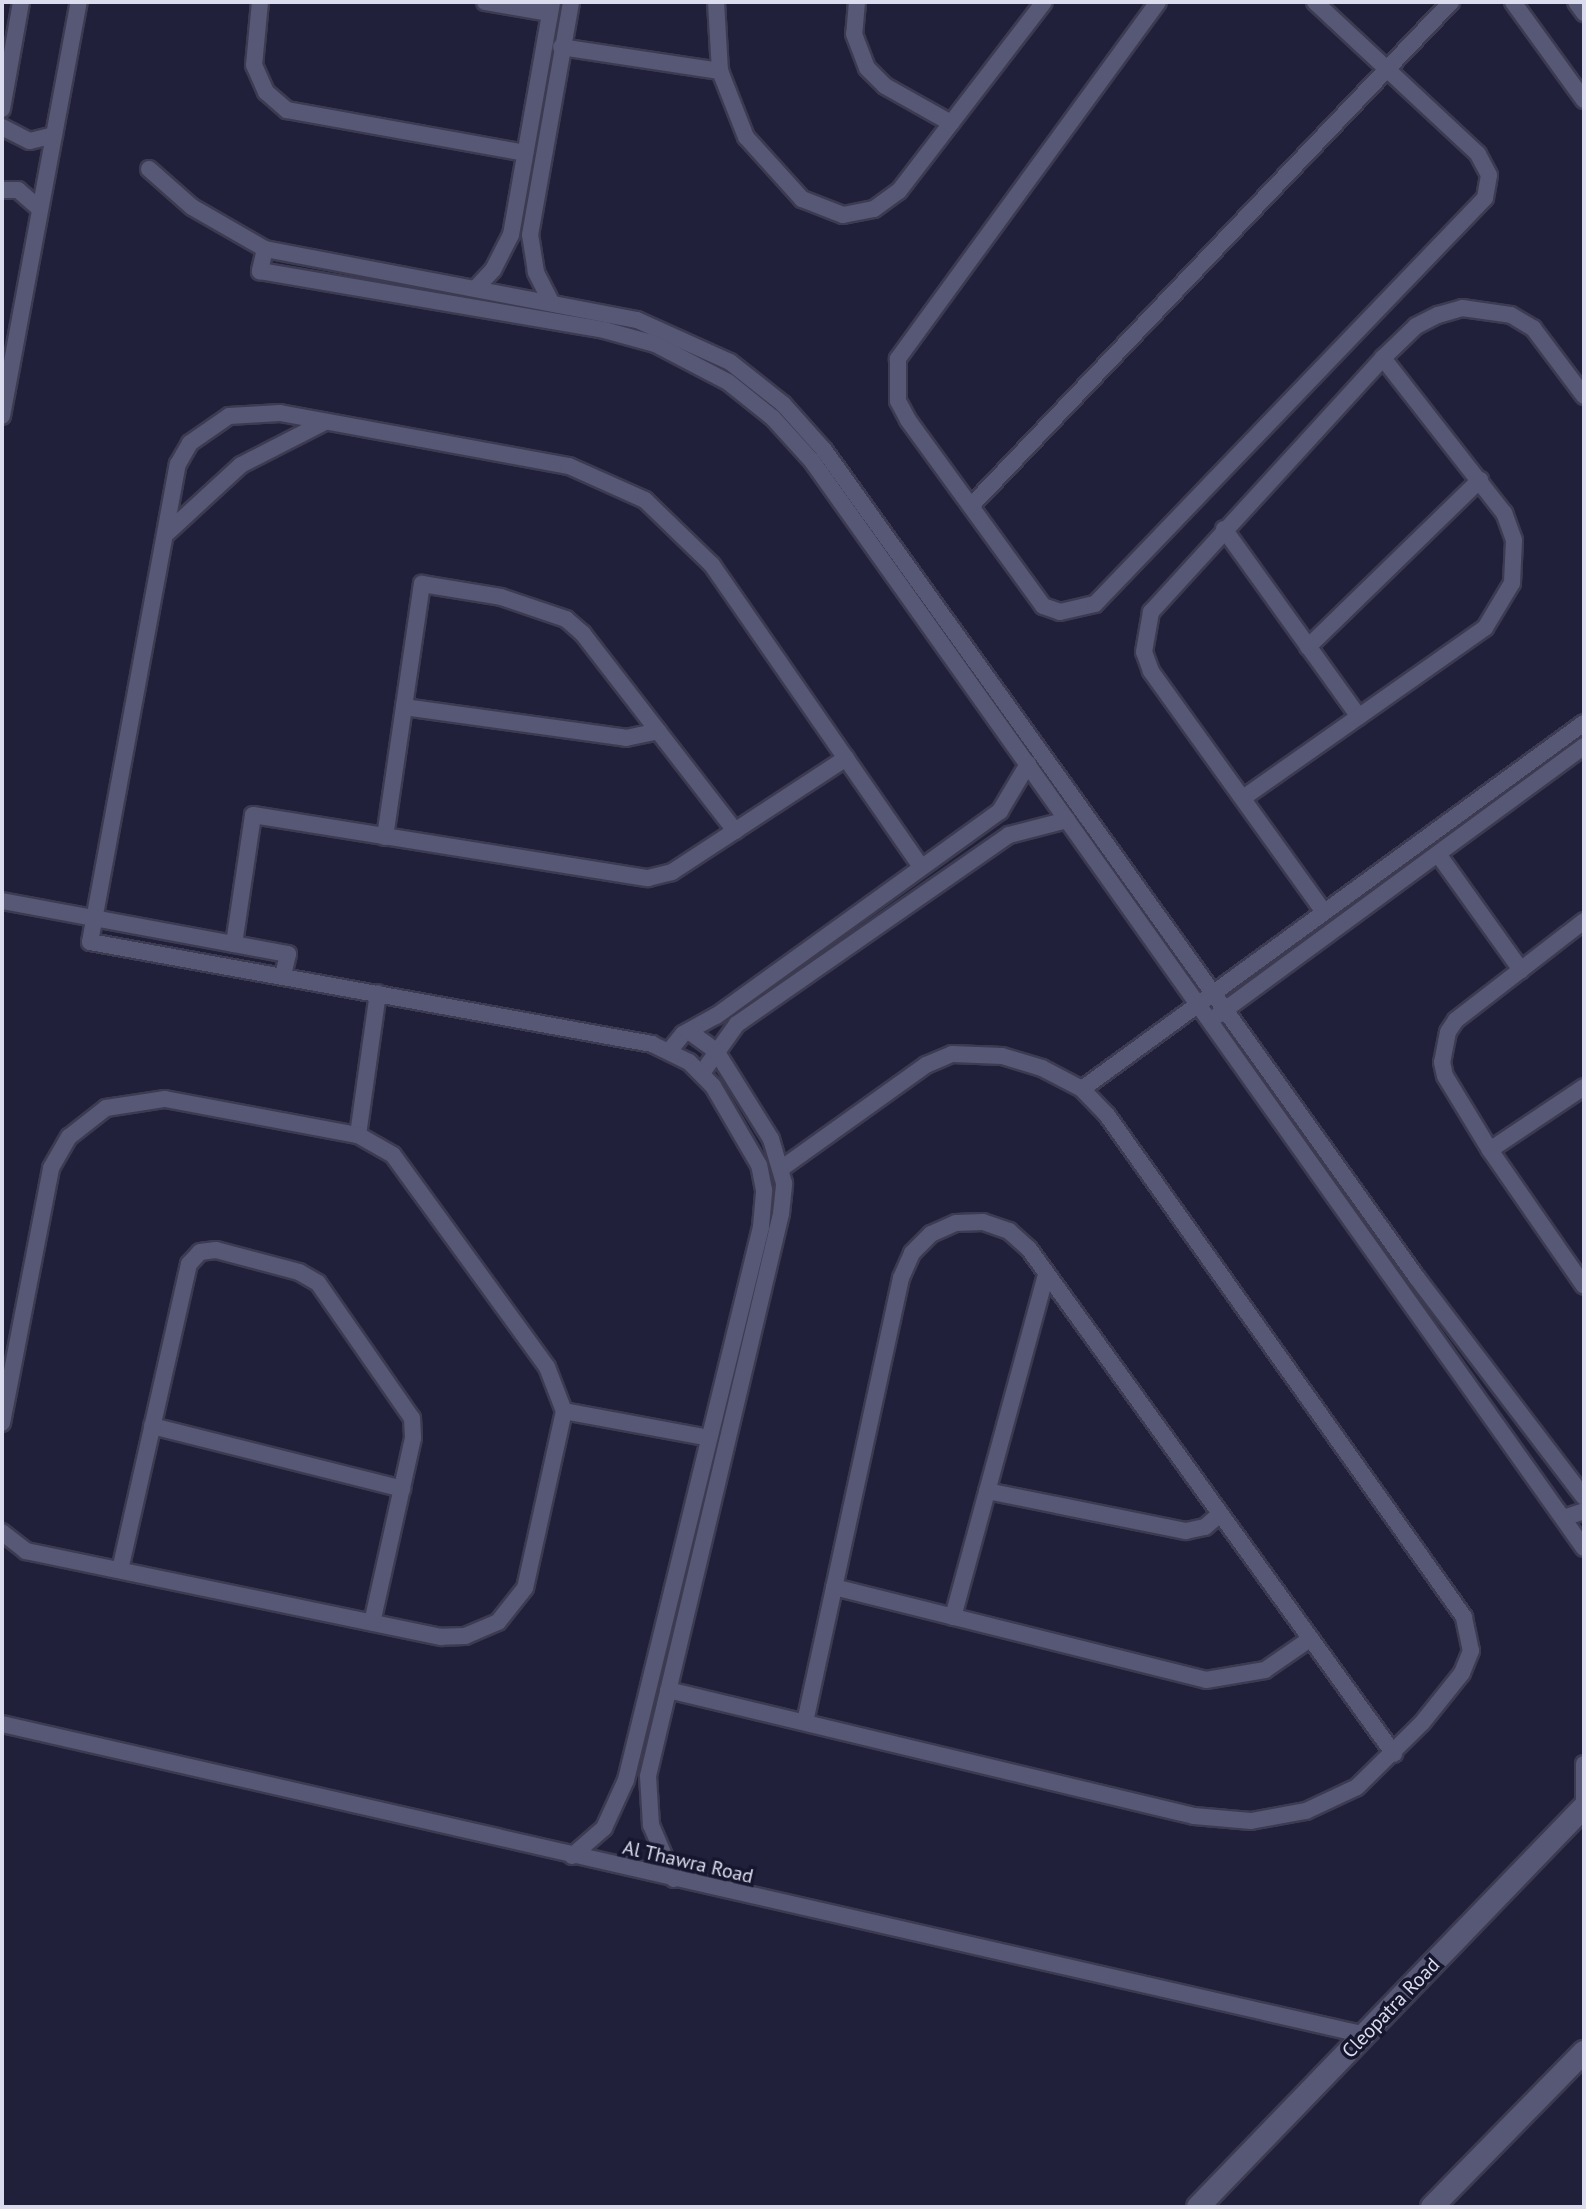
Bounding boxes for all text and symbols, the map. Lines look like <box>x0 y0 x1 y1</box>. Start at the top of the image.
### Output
street label: Al Thawra Road <box>620 1835 756 1889</box>
street label: Cleopatra Road <box>1337 1953 1445 2063</box>

